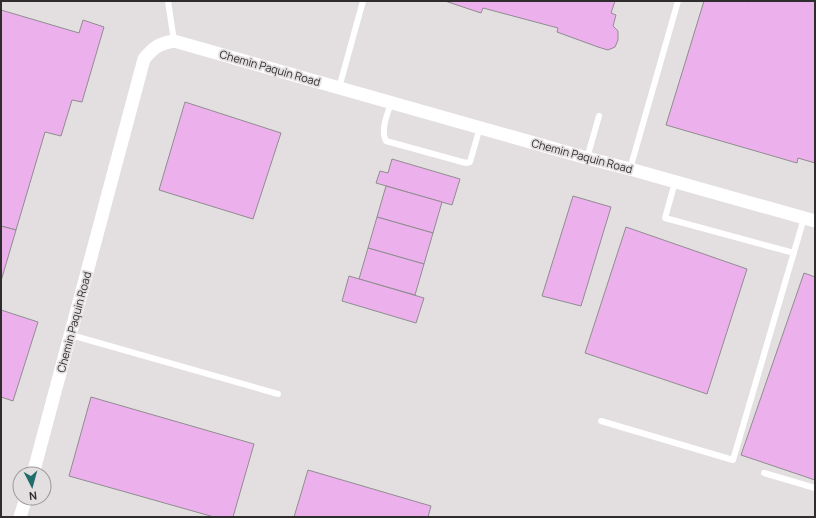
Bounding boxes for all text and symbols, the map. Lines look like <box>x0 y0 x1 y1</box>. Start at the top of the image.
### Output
street label: Chemin Paquin Road <box>218 46 322 89</box>
street label: Chemin Paquin Road <box>530 135 634 176</box>
street label: Chemin Paquin Road <box>53 270 94 374</box>
north arrow <box>12 466 52 506</box>
text: N <box>28 489 38 504</box>

